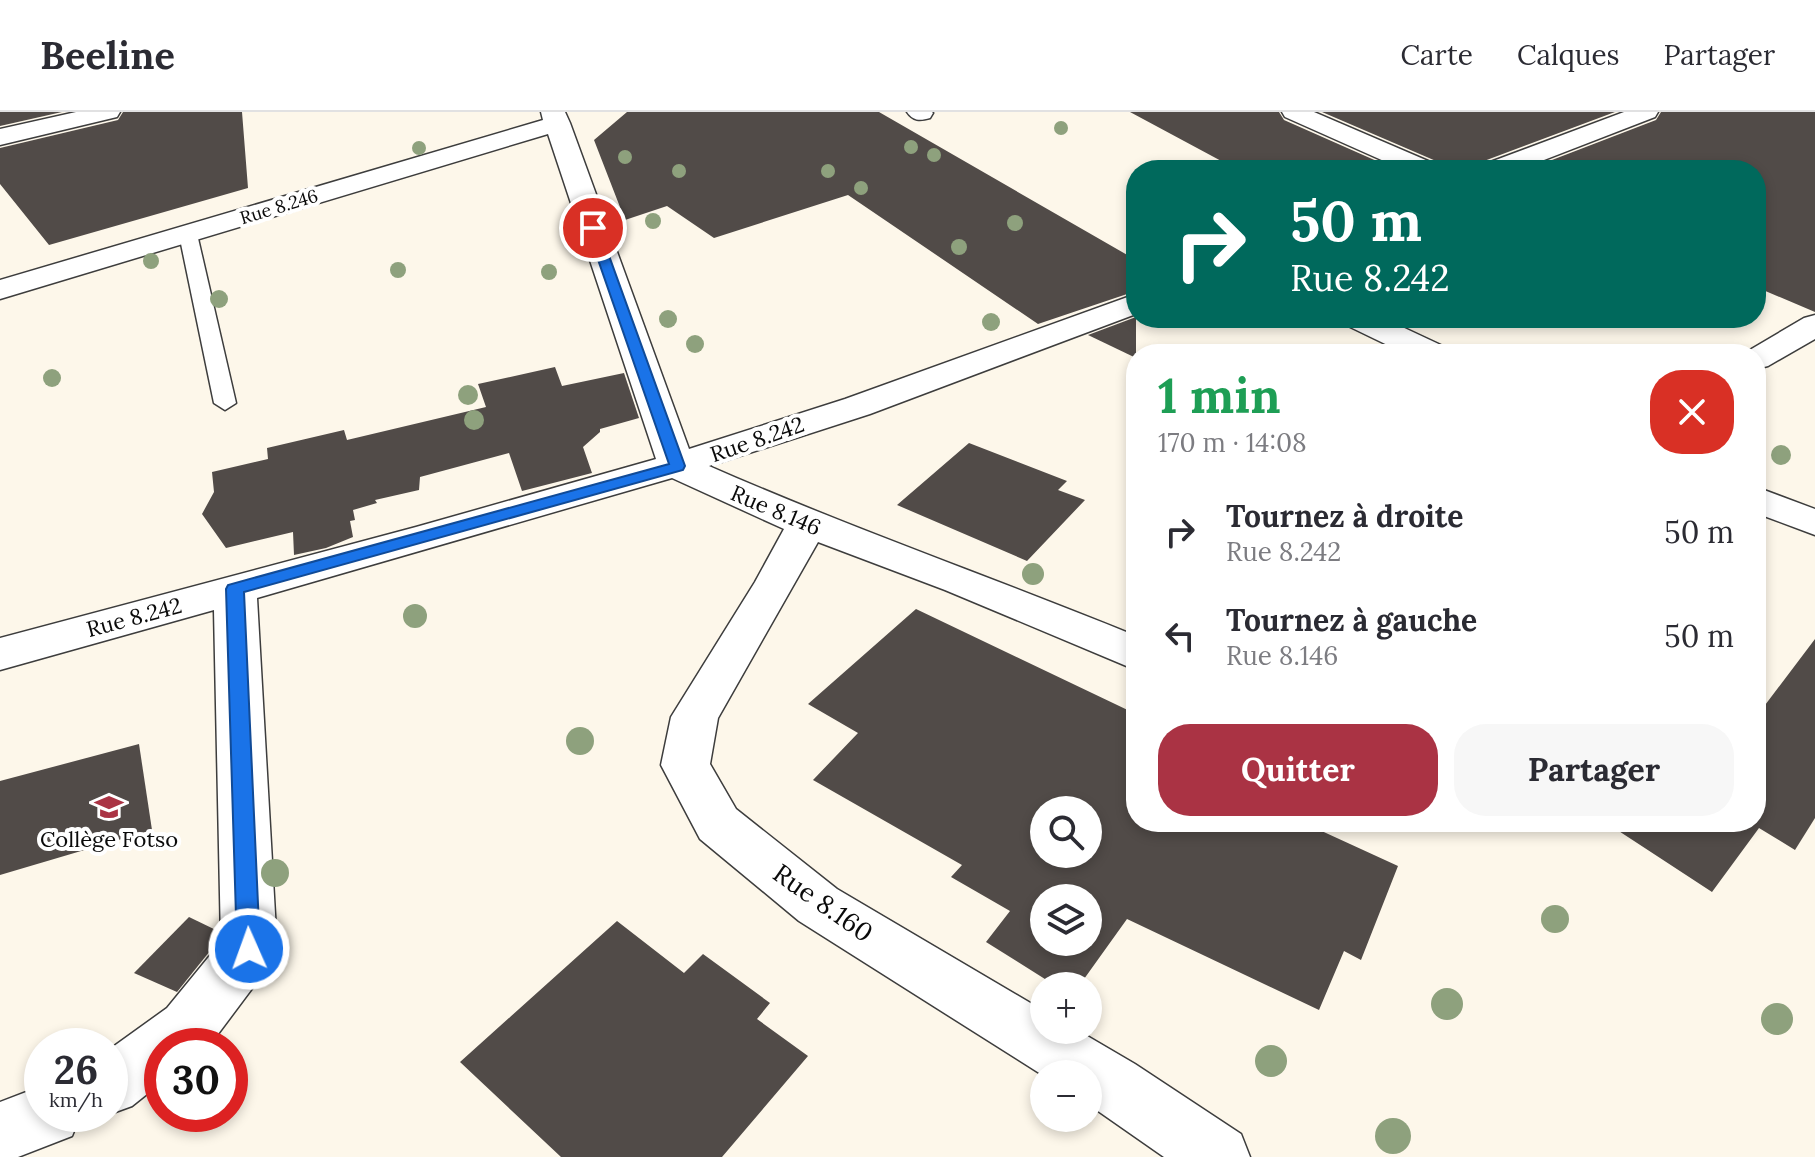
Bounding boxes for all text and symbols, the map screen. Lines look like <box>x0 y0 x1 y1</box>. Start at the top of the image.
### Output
text: Beeline <box>40 31 175 79</box>
text: Carte <box>1401 37 1473 73</box>
text: Calques <box>1517 37 1620 73</box>
text: Partager <box>1664 37 1775 73</box>
street label: Rue 8.246 <box>237 184 321 229</box>
text: 50 m <box>1290 185 1422 256</box>
icon: right <box>1158 192 1262 296</box>
pin <box>559 194 627 262</box>
icon: arrive <box>571 206 615 250</box>
text: Rue 8.242 <box>1290 255 1450 301</box>
text: 1 min <box>1158 365 1281 426</box>
button: close <box>1650 370 1734 454</box>
street label: Rue 8.242 <box>706 410 808 468</box>
text: 170 m · 14:08 <box>1158 426 1307 459</box>
street label: Rue 8.146 <box>727 479 825 541</box>
text: Tournez à droite <box>1226 497 1463 535</box>
icon: right <box>1158 510 1202 554</box>
text: 50 m <box>1664 513 1734 551</box>
text: Rue 8.242 <box>1226 535 1341 568</box>
street label: Rue 8.242 <box>83 591 185 643</box>
text: Tournez à gauche <box>1226 601 1477 639</box>
icon: left <box>1158 614 1202 658</box>
text: 50 m <box>1664 617 1734 655</box>
text: Rue 8.146 <box>1226 639 1338 672</box>
button: Quitter <box>1158 724 1438 816</box>
button: Partager <box>1454 724 1734 816</box>
school or university icon: Collège Fotso <box>94 792 124 822</box>
map controls <box>1030 796 1102 1132</box>
button: search <box>1030 796 1102 868</box>
place label: Collège Fotso <box>40 825 178 853</box>
street label: Rue 8.160 <box>767 856 880 949</box>
button: layers <box>1030 884 1102 956</box>
position arrow <box>207 907 291 991</box>
button: + <box>1030 972 1102 1044</box>
speed limit sign: 30 <box>144 1028 248 1132</box>
text: 26 <box>54 1044 98 1095</box>
button: − <box>1030 1060 1102 1132</box>
text: km/h <box>49 1087 103 1112</box>

